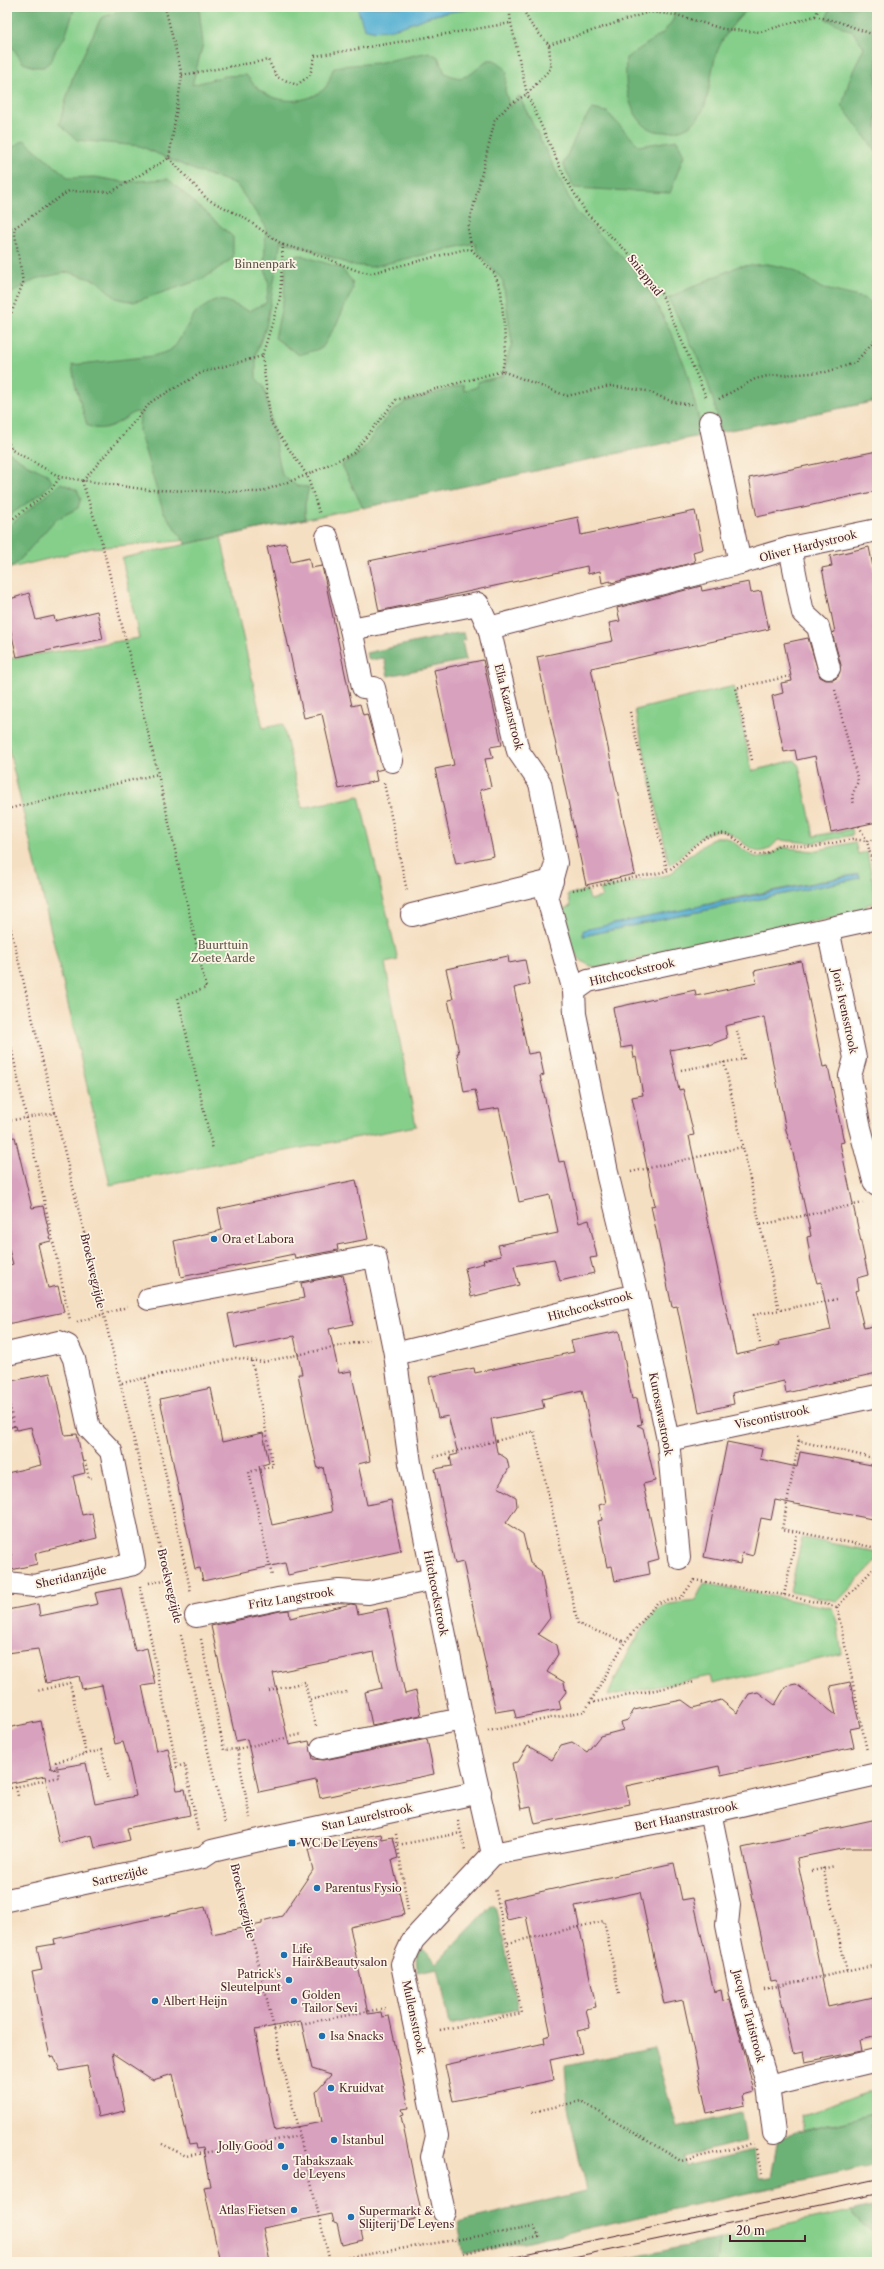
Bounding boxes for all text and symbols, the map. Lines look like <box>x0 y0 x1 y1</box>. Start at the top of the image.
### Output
street label: Snieppad <box>624 251 666 299</box>
park label: Binnenpark <box>234 257 296 271</box>
street label: Oliver Hardystrook <box>758 527 859 565</box>
street label: Elia Kazanstrook <box>492 662 527 752</box>
park label: Buurttuin Zoete Aarde <box>191 938 255 965</box>
street label: Hitchcockstrook <box>588 955 677 989</box>
street label: Joris Ivensstrook <box>829 965 861 1055</box>
street label: Broekwegzijde <box>78 1232 108 1310</box>
place label: Ora et Labora <box>222 1232 294 1246</box>
marker: Ora et Labora <box>209 1234 219 1244</box>
street label: Hitchcockstrook <box>546 1288 634 1324</box>
street label: Kurosawastrook <box>646 1371 676 1457</box>
street label: Viscontistrook <box>733 1402 811 1432</box>
street label: Broekwegzijde <box>155 1547 185 1625</box>
street label: Hitchcockstrook <box>421 1549 451 1638</box>
street label: Sheridanzijde <box>34 1563 108 1591</box>
street label: Fritz Langstrook <box>247 1584 335 1612</box>
street label: Bert Haanstrastrook <box>633 1798 739 1834</box>
street label: Stan Laurelstrook <box>320 1800 414 1833</box>
place label: WC De Leyens <box>299 1836 378 1850</box>
marker: WC De Leyens <box>287 1838 297 1848</box>
street label: Broekwegzijde <box>228 1862 258 1940</box>
street label: Sartrezijde <box>91 1863 149 1889</box>
place label: Parentus Fysio <box>325 1881 402 1895</box>
marker: Parentus Fysio <box>312 1883 322 1893</box>
place label: Life Hair&Beautysalon <box>292 1942 388 1969</box>
marker: Life Hair&Beautysalon <box>279 1950 289 1960</box>
street label: Jacques Tatistrook <box>729 1966 768 2065</box>
place label: Patrick's Sleutelpunt <box>221 1967 281 1994</box>
marker: Patrick's Sleutelpunt <box>284 1975 294 1985</box>
street label: Mullensstrook <box>399 1979 429 2056</box>
place label: Golden Tailor Sevi <box>302 1988 358 2015</box>
place label: Albert Heijn <box>162 1994 227 2008</box>
marker: Albert Heijn <box>150 1996 160 2006</box>
marker: Golden Tailor Sevi <box>289 1996 299 2006</box>
place label: Isa Snacks <box>330 2029 384 2043</box>
marker: Isa Snacks <box>317 2031 327 2041</box>
place label: Kruidvat <box>339 2081 384 2095</box>
marker: Kruidvat <box>326 2083 336 2093</box>
place label: Istanbul <box>342 2133 385 2147</box>
marker: Istanbul <box>329 2135 339 2145</box>
place label: Jolly Good <box>216 2139 273 2153</box>
marker: Jolly Good <box>276 2141 286 2151</box>
place label: Tabakszaak de Leyens <box>293 2154 354 2181</box>
marker: Tabakszaak de Leyens <box>280 2162 290 2172</box>
place label: Atlas Fietsen <box>218 2203 286 2217</box>
place label: Supermarkt & Slijterij De Leyens <box>359 2204 454 2231</box>
marker: Atlas Fietsen <box>289 2205 299 2215</box>
marker: Supermarkt & Slijterij De Leyens <box>346 2212 356 2222</box>
scale bar <box>730 2217 805 2243</box>
text: 20 m <box>736 2223 765 2238</box>

